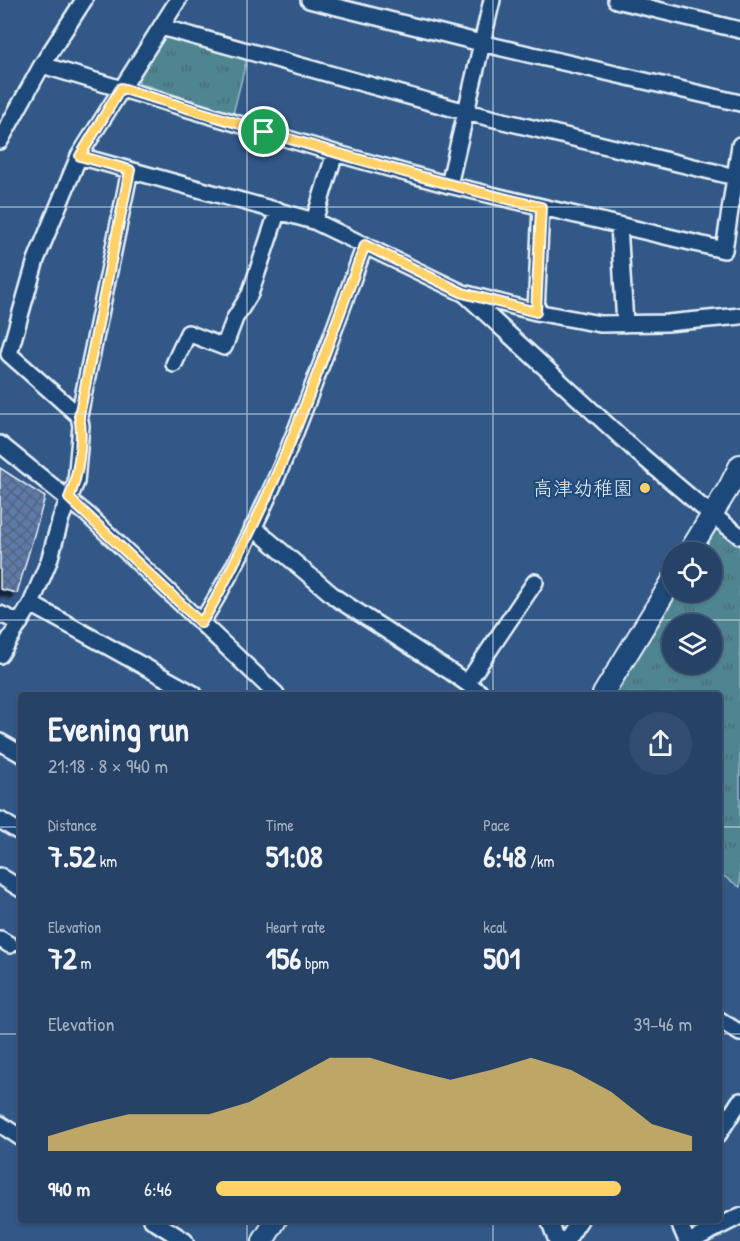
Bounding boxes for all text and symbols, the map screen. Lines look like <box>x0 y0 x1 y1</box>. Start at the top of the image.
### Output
pin <box>238 106 289 157</box>
icon: arrive <box>247 115 280 148</box>
place label: 高津幼稚園 <box>533 474 633 501</box>
marker: 高津幼稚園 <box>638 481 652 495</box>
map controls <box>662 542 722 674</box>
button: locate <box>662 542 722 602</box>
button: layers <box>662 614 722 674</box>
text: Evening run <box>48 707 189 751</box>
button: share <box>629 712 692 775</box>
text: 21:18 · 8 × 940 m <box>48 752 168 779</box>
text: Distance <box>48 814 97 836</box>
text: Time <box>266 814 294 836</box>
text: Pace <box>483 814 510 836</box>
text: 7.52 <box>48 836 96 876</box>
text: 51:08 <box>266 836 323 876</box>
text: 6:48 <box>483 836 527 876</box>
text: km <box>96 850 117 872</box>
text: /km <box>527 850 554 872</box>
text: Elevation <box>48 916 101 938</box>
text: Heart rate <box>266 916 325 938</box>
text: kcal <box>483 916 507 938</box>
text: 72 <box>48 938 77 978</box>
text: 156 <box>266 938 301 978</box>
text: 501 <box>483 938 520 978</box>
text: m <box>77 952 91 974</box>
text: bpm <box>301 952 329 974</box>
text: Elevation <box>48 1010 114 1037</box>
text: 39–46 m <box>634 1010 692 1037</box>
text: 940 m <box>48 1175 90 1202</box>
text: 6:46 <box>144 1175 172 1202</box>

